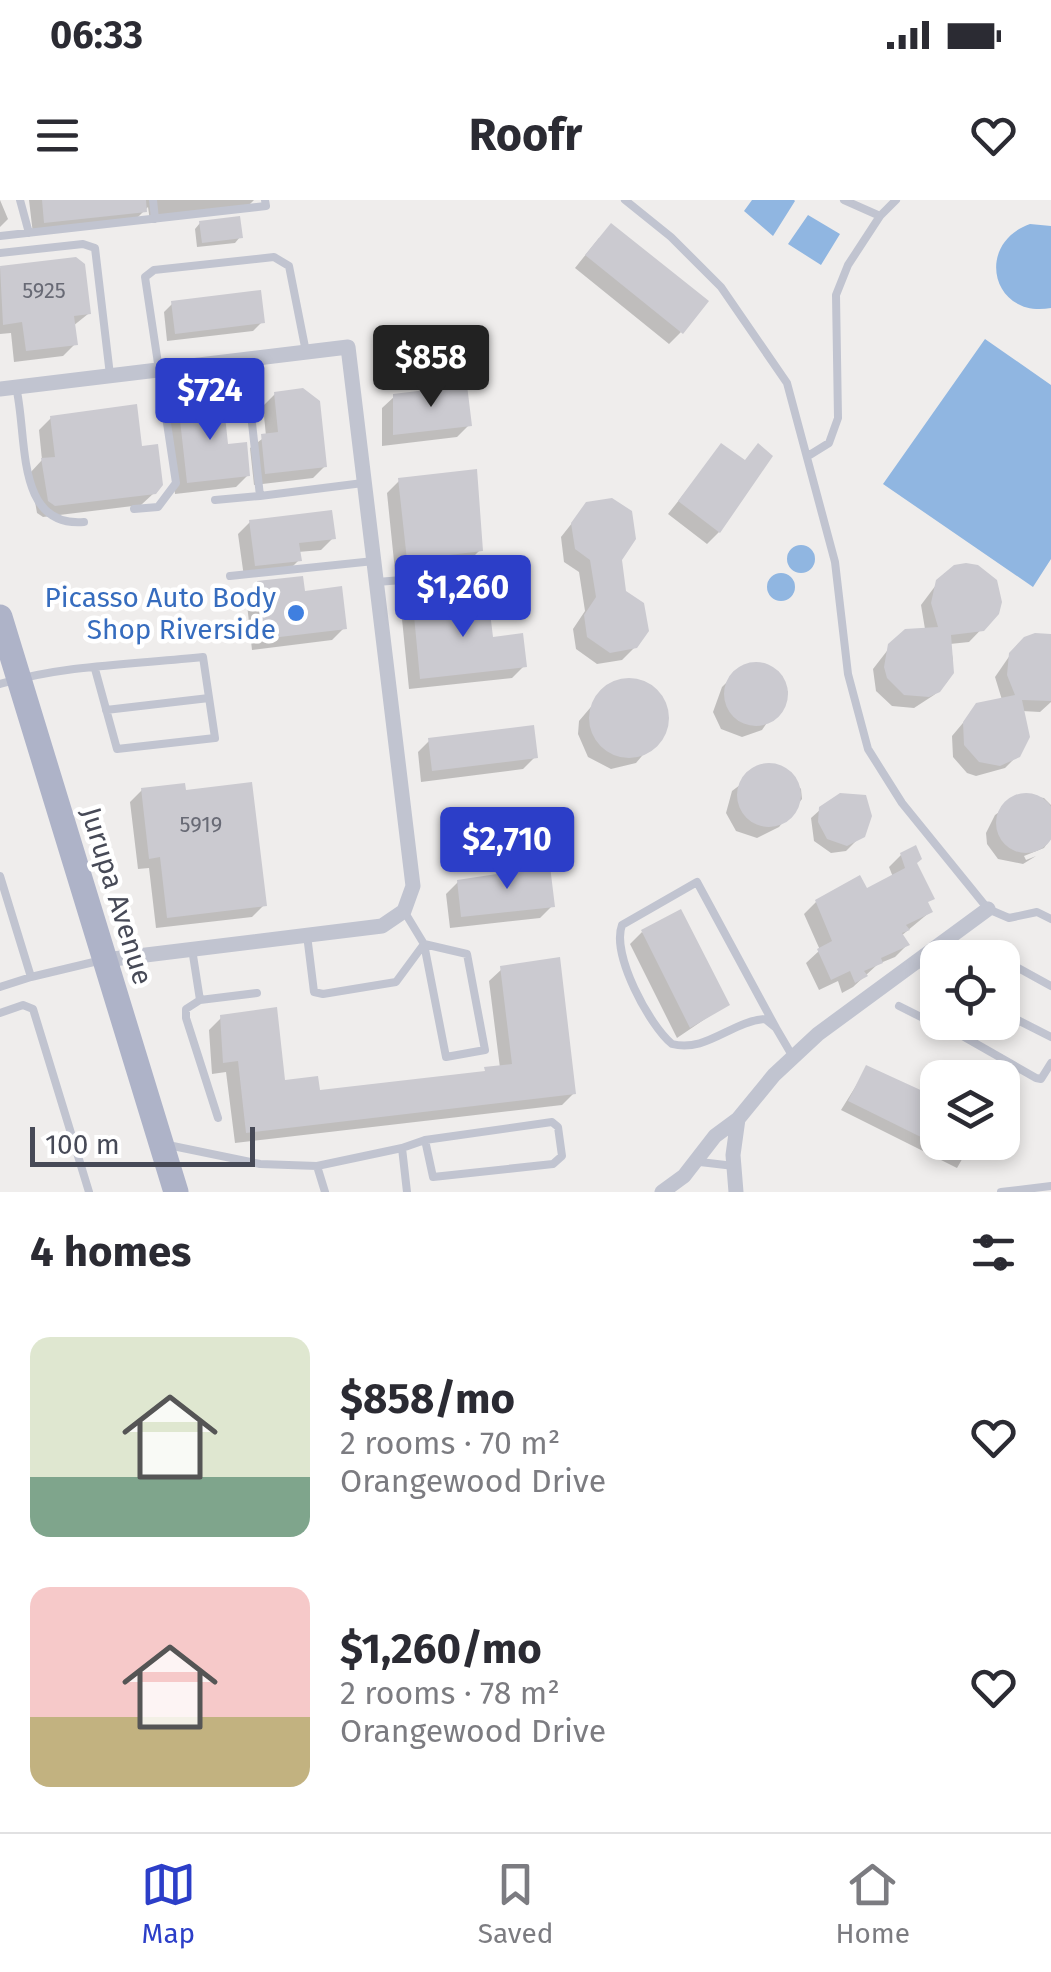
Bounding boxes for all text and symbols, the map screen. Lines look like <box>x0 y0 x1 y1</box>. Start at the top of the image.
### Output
text: 06:33 <box>50 12 143 58</box>
icon: menu <box>30 108 85 163</box>
text: Roofr <box>469 108 582 162</box>
icon: heart <box>966 108 1021 163</box>
house number: 5925 <box>22 277 66 304</box>
pin: $858 <box>372 325 490 410</box>
text: $858 <box>395 338 467 376</box>
pin: $724 <box>151 358 269 443</box>
text: $724 <box>177 371 243 409</box>
pin: $1,260 <box>382 555 544 640</box>
text: $1,260 <box>417 568 509 606</box>
place label: Picasso Auto Body Shop Riverside <box>44 581 276 646</box>
marker: Picasso Auto Body Shop Riverside <box>285 602 307 624</box>
street label: Jurupa Avenue <box>74 803 160 989</box>
pin: $2,710 <box>426 807 588 892</box>
house number: 5919 <box>180 811 222 838</box>
text: $2,710 <box>462 820 552 858</box>
map controls <box>920 940 1020 1160</box>
button: locate <box>920 940 1020 1040</box>
button: layers <box>920 1060 1020 1160</box>
scale bar <box>30 1122 255 1166</box>
text: 100 m <box>45 1128 120 1161</box>
icon: filters <box>966 1225 1021 1280</box>
text: 4 homes <box>30 1227 191 1277</box>
text: $858/mo <box>340 1374 515 1424</box>
icon: home <box>110 1377 230 1497</box>
icon: heart <box>966 1410 1021 1465</box>
text: 2 rooms · 70 m² <box>340 1424 560 1462</box>
text: Orangewood Drive <box>340 1462 606 1500</box>
text: $1,260/mo <box>340 1624 542 1674</box>
icon: home <box>110 1627 230 1747</box>
icon: heart <box>966 1660 1021 1715</box>
text: 2 rooms · 78 m² <box>340 1674 560 1712</box>
text: Orangewood Drive <box>340 1712 606 1750</box>
tab: Map <box>141 1857 196 1950</box>
tab: Saved <box>478 1857 554 1950</box>
tab: Home <box>835 1857 910 1950</box>

